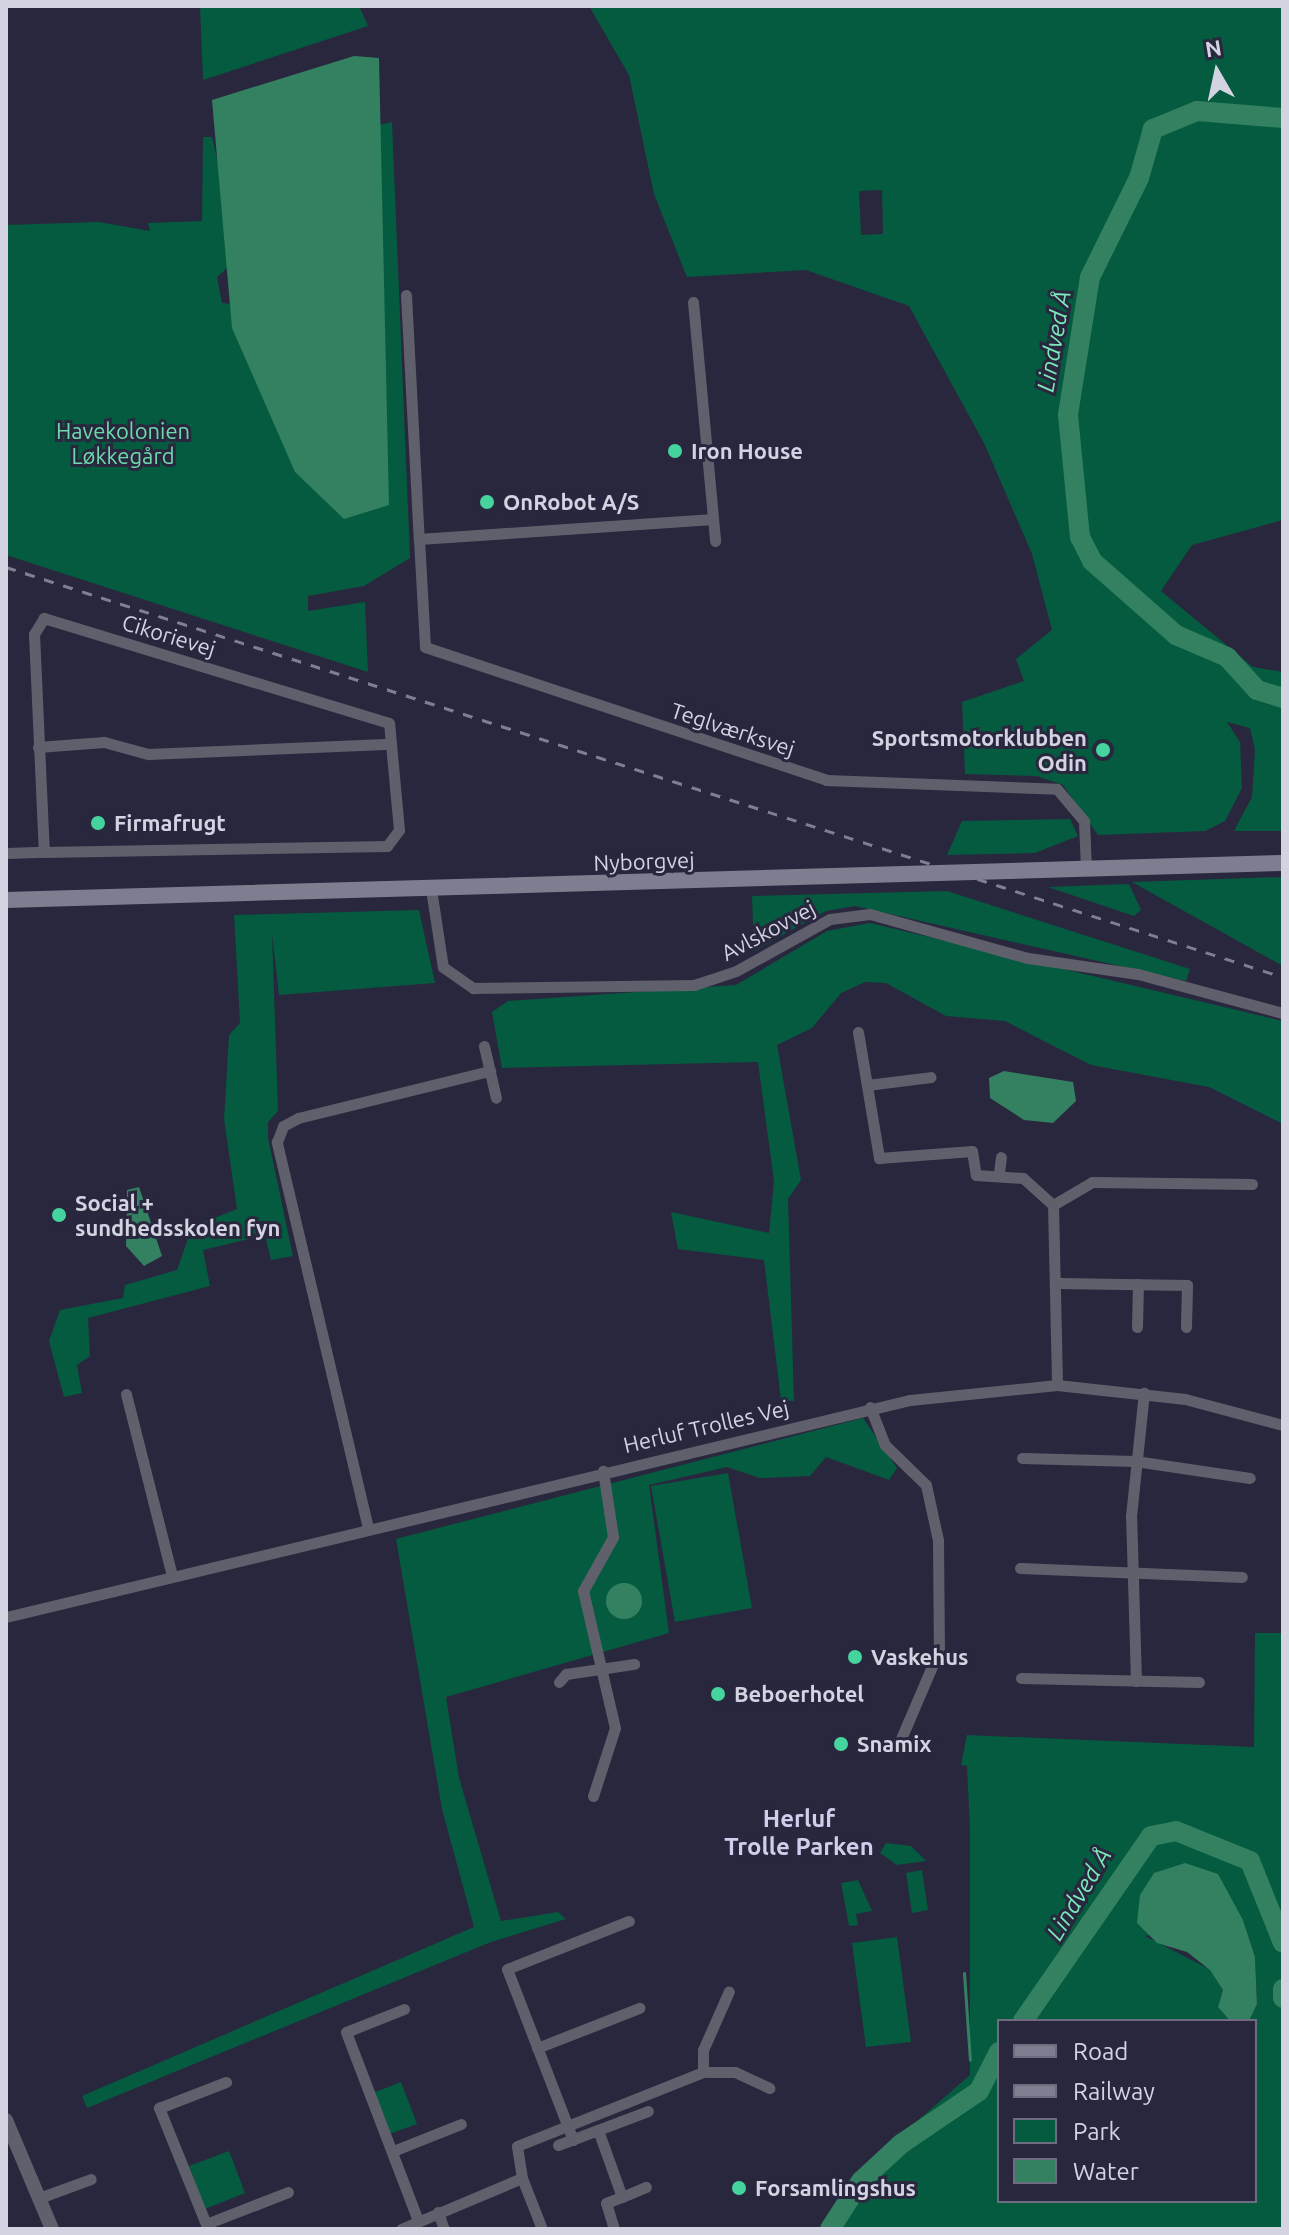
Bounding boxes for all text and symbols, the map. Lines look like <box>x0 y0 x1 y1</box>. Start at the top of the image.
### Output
north arrow <box>1177 32 1257 112</box>
text: N <box>1203 34 1223 61</box>
water label: Lindved Å <box>1031 288 1077 394</box>
park label: Havekolonien Løkkegård <box>56 417 190 468</box>
place label: Iron House <box>691 438 803 464</box>
marker: Iron House <box>666 442 684 460</box>
place label: OnRobot A/S <box>503 489 639 515</box>
marker: OnRobot A/S <box>478 493 496 511</box>
street label: Cikorievej <box>119 608 219 662</box>
street label: Teglværksvej <box>668 697 798 761</box>
place label: Sportsmotorklubben Odin <box>872 724 1087 776</box>
marker: Sportsmotorklubben Odin <box>1094 741 1112 759</box>
place label: Firmafrugt <box>114 810 226 836</box>
marker: Firmafrugt <box>89 814 107 832</box>
street label: Nyborgvej <box>593 846 695 876</box>
street label: Avlskovvej <box>716 894 820 966</box>
place label: Social + sundhedsskolen fyn <box>75 1189 280 1240</box>
marker: Social + sundhedsskolen fyn <box>50 1206 68 1224</box>
street label: Herluf Trolles Vej <box>621 1394 791 1458</box>
place label: Vaskehus <box>871 1644 968 1670</box>
marker: Vaskehus <box>846 1648 864 1666</box>
place label: Beboerhotel <box>734 1681 864 1707</box>
marker: Beboerhotel <box>709 1685 727 1703</box>
place label: Snamix <box>857 1731 931 1757</box>
marker: Snamix <box>832 1735 850 1753</box>
district label: Herluf Trolle Parken <box>724 1805 874 1861</box>
water label: Lindved Å <box>1040 1843 1118 1945</box>
legend <box>997 2019 1257 2203</box>
text: Road <box>1073 2038 1128 2065</box>
text: Railway <box>1073 2078 1155 2105</box>
text: Park <box>1073 2118 1121 2145</box>
text: Water <box>1073 2158 1139 2185</box>
place label: Forsamlingshus <box>755 2175 916 2201</box>
marker: Forsamlingshus <box>730 2179 748 2197</box>

